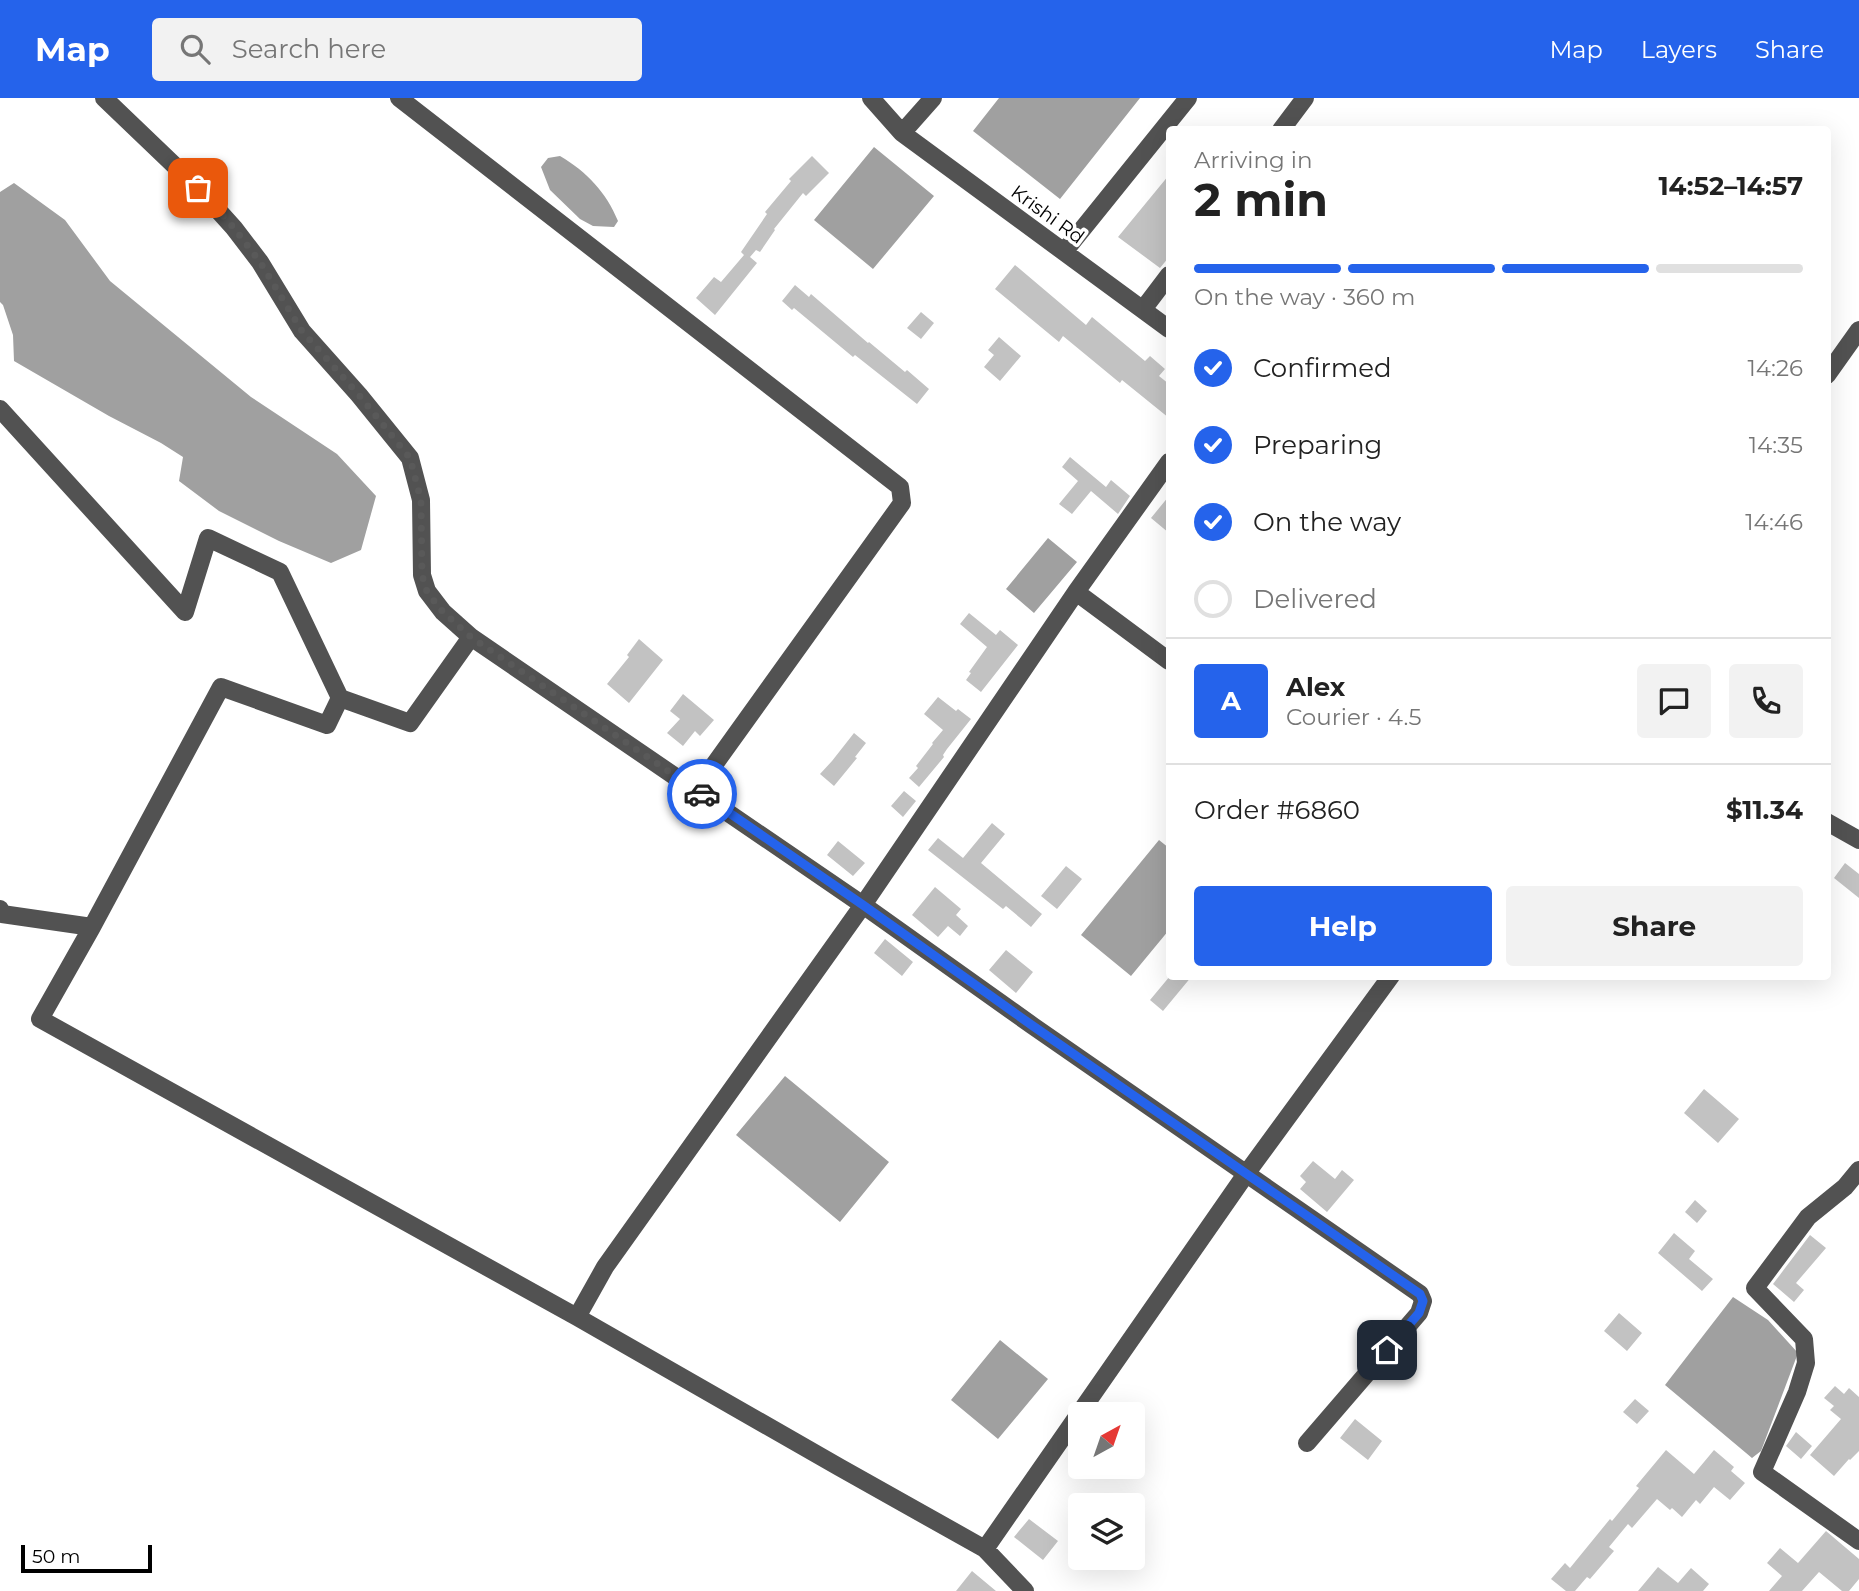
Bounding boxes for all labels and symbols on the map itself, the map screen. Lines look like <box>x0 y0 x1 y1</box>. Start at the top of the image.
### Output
pin <box>168 158 228 218</box>
street label: Krishi Rd <box>1007 180 1089 249</box>
courier <box>667 759 737 829</box>
pin <box>1357 1320 1417 1380</box>
north arrow <box>1068 1402 1144 1479</box>
scale bar <box>21 1542 152 1574</box>

